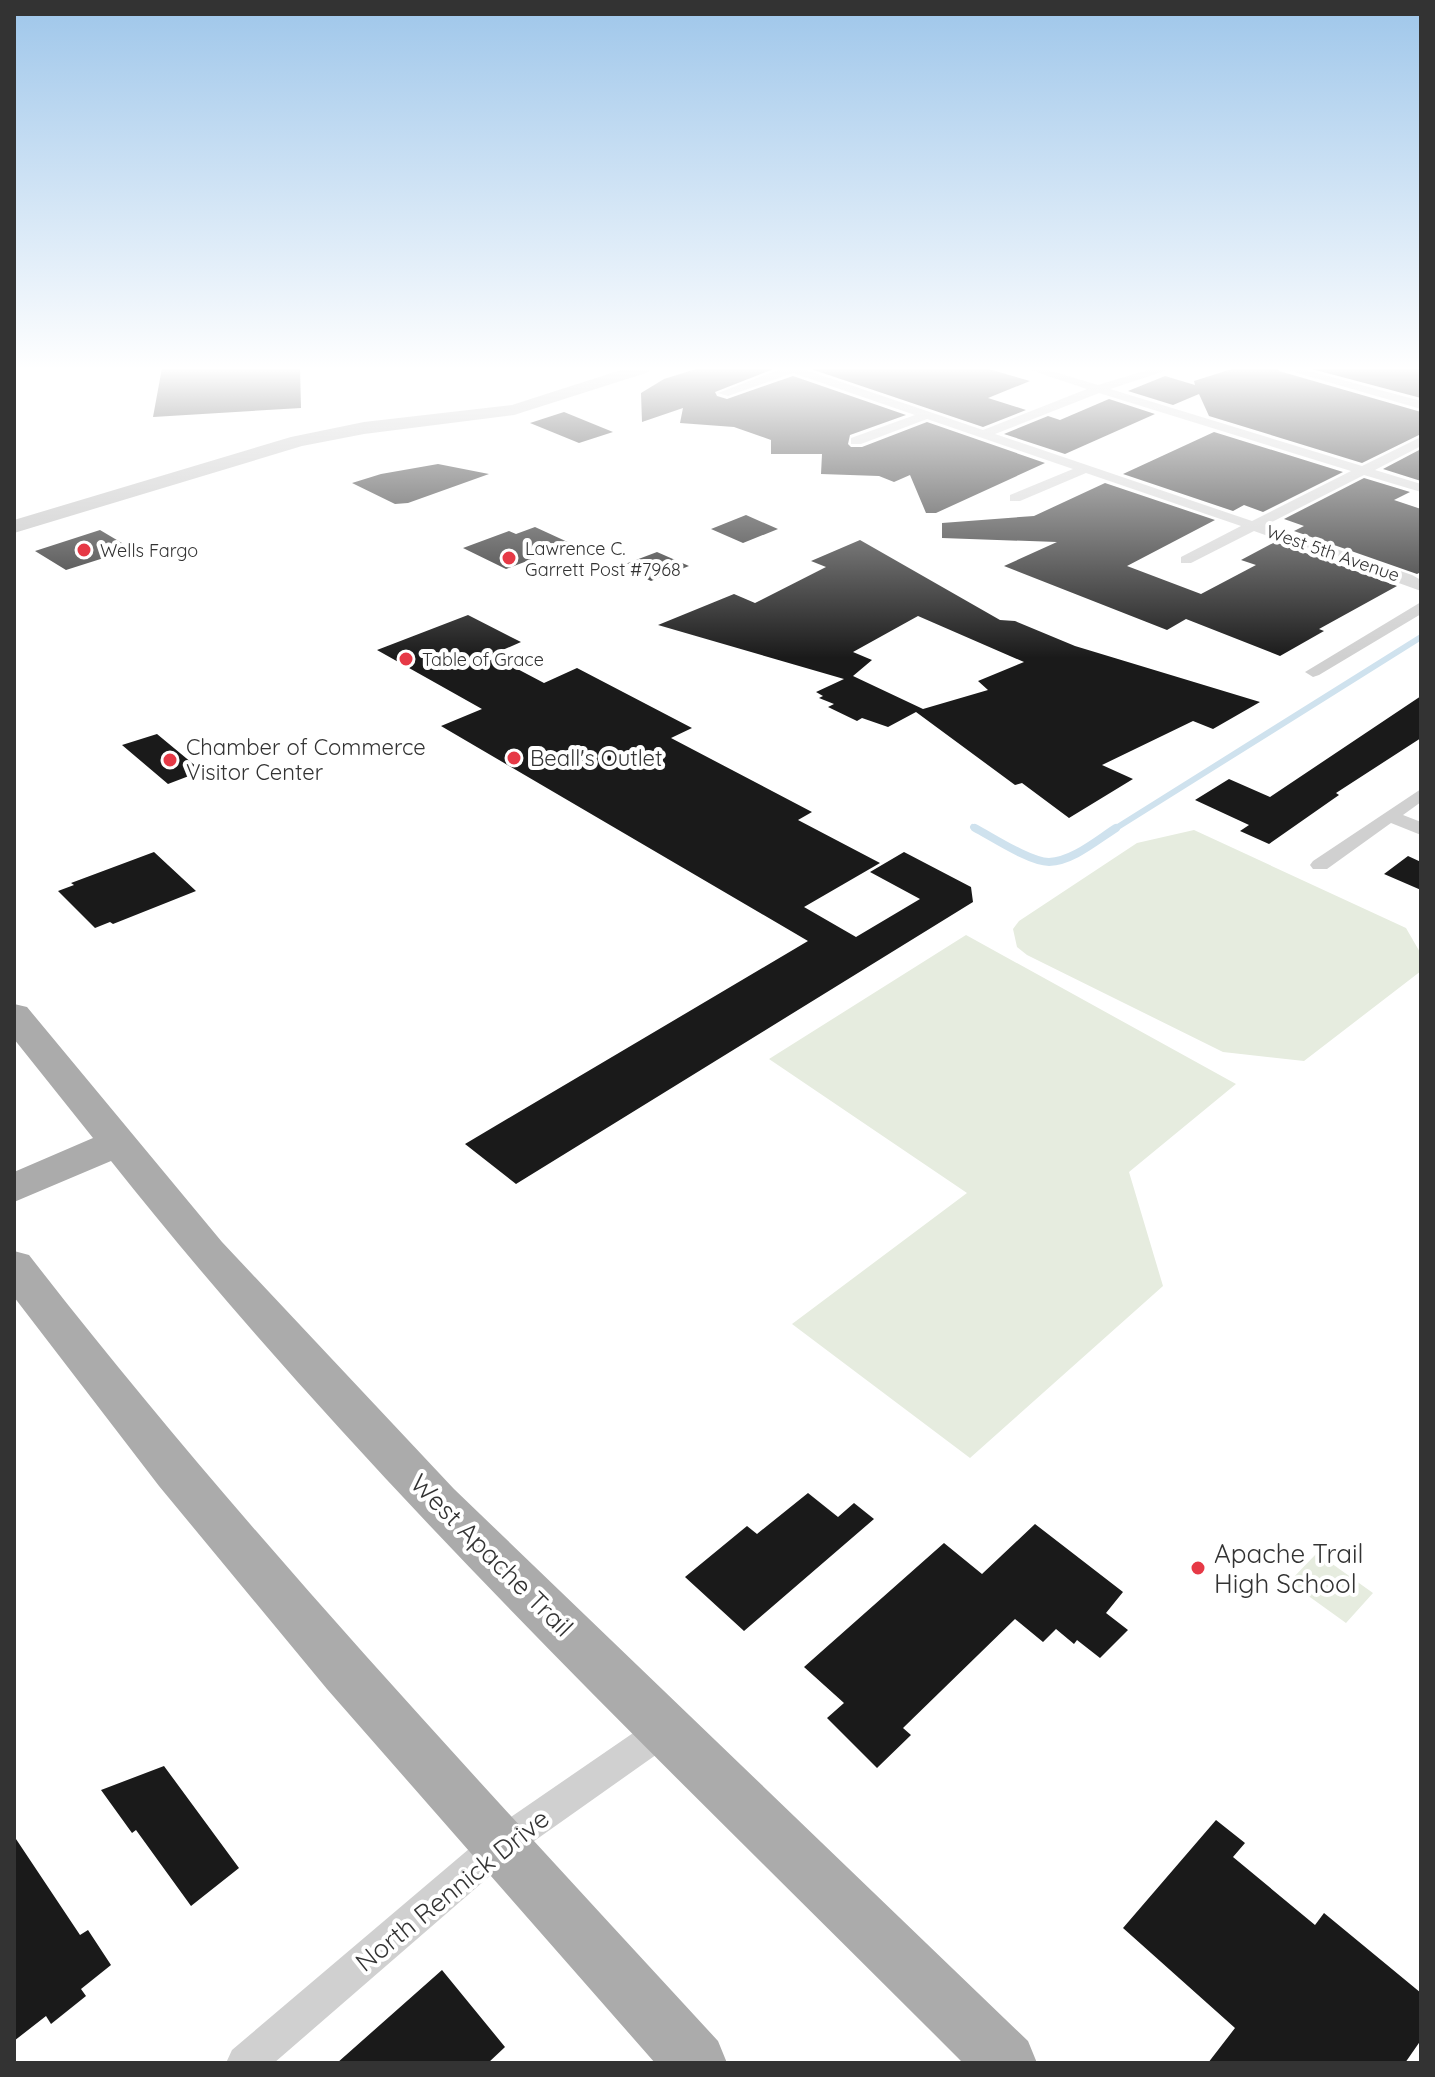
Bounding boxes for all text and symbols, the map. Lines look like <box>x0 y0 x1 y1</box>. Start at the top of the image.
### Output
street label: West 5th Avenue <box>1263 519 1403 587</box>
place label: Lawrence C. Garrett Post #7968 <box>525 537 681 581</box>
place label: Wells Fargo <box>100 539 198 562</box>
marker: Wells Fargo <box>75 541 93 559</box>
marker: Lawrence C. Garrett Post #7968 <box>500 549 518 567</box>
place label: Table of Grace <box>422 648 544 671</box>
marker: Table of Grace <box>397 650 415 668</box>
place label: Chamber of Commerce Visitor Center <box>186 733 426 786</box>
place label: Beall's Outlet <box>530 744 662 772</box>
marker: Beall's Outlet <box>505 749 523 767</box>
marker: Chamber of Commerce Visitor Center <box>161 751 179 769</box>
street label: West Apache Trail <box>404 1467 580 1643</box>
place label: Apache Trail High School <box>1214 1537 1364 1600</box>
marker: Apache Trail High School <box>1189 1559 1207 1577</box>
street label: North Rennick Drive <box>348 1802 556 1978</box>

